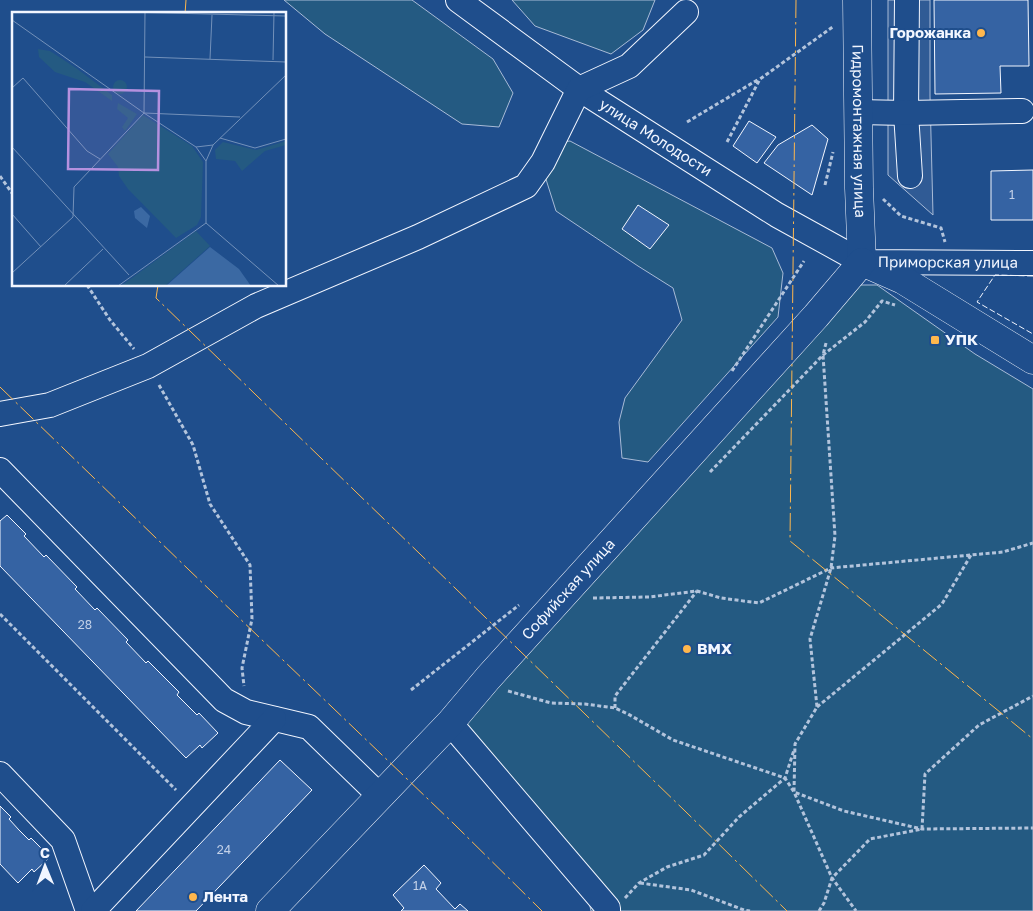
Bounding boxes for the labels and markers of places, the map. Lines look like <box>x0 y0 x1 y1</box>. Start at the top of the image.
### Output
place label: Горожанка <box>890 23 971 41</box>
marker: Горожанка <box>975 27 987 39</box>
place label: УПК <box>945 330 978 348</box>
marker: УПК <box>929 334 941 346</box>
place label: BMX <box>697 639 732 657</box>
marker: BMX <box>681 643 693 655</box>
place label: Лента <box>203 887 248 905</box>
marker: Лента <box>187 891 199 903</box>

